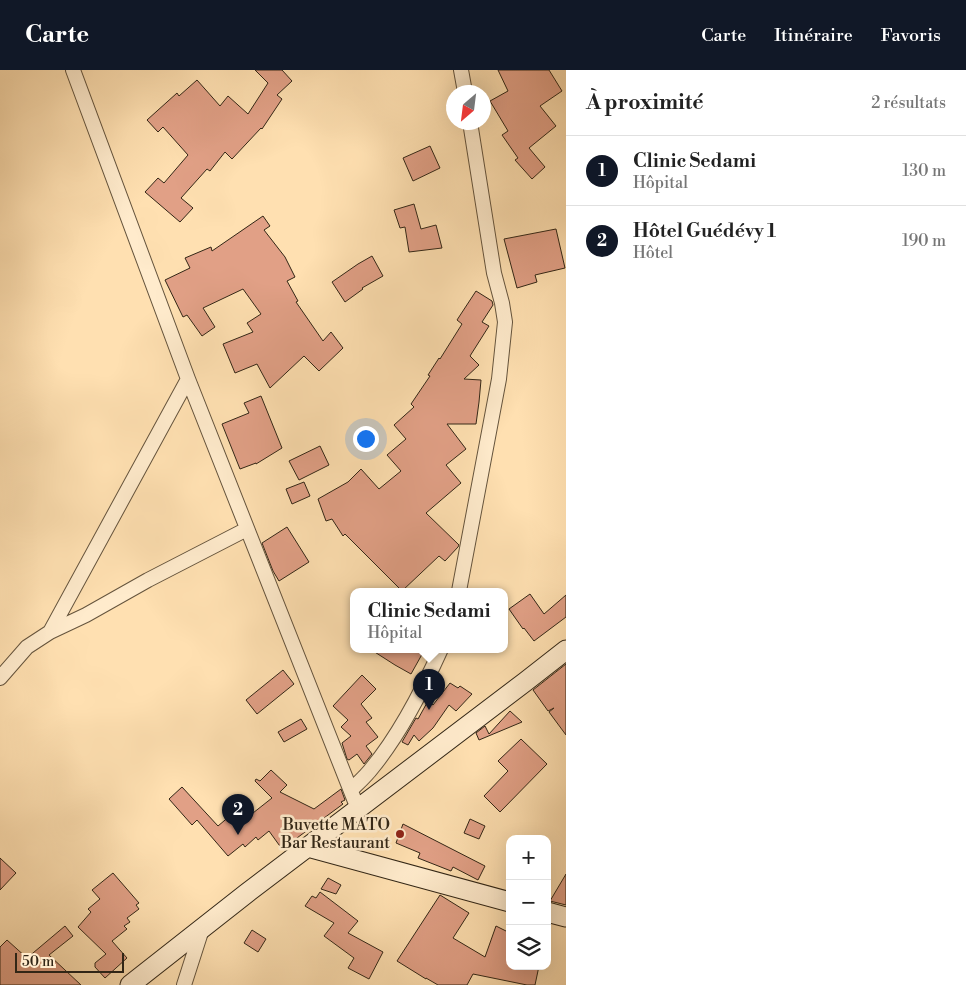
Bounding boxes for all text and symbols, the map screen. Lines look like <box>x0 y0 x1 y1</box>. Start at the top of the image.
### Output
text: Carte <box>25 20 89 50</box>
text: Carte <box>701 24 746 47</box>
text: Itinéraire <box>774 24 853 47</box>
text: Favoris <box>881 24 941 47</box>
north arrow <box>446 85 491 130</box>
text: À proximité <box>586 90 703 116</box>
text: 2 résultats <box>871 93 946 113</box>
text: Clinic Sedami <box>633 149 756 173</box>
text: 1 <box>598 161 606 181</box>
text: 130 m <box>902 161 946 181</box>
text: Hôpital <box>633 173 688 193</box>
text: Hôtel Guédévy 1 <box>633 219 776 243</box>
text: 2 <box>597 231 607 251</box>
text: 190 m <box>902 231 946 251</box>
text: Hôtel <box>633 243 673 263</box>
your location <box>353 426 379 452</box>
popup <box>350 588 508 653</box>
text: Clinic Sedami <box>367 599 491 623</box>
text: Hôpital <box>367 623 422 643</box>
pin: 1 <box>413 669 445 710</box>
pin: 2 <box>222 794 254 835</box>
place label: Buvette MATO Bar Restaurant <box>280 815 390 853</box>
marker: Buvette MATO Bar Restaurant <box>394 828 406 840</box>
map controls <box>506 835 551 970</box>
button: + <box>506 835 551 880</box>
button: − <box>506 880 551 925</box>
button: layers <box>506 925 551 970</box>
scale bar <box>15 950 124 973</box>
text: 50 m <box>22 953 54 971</box>

